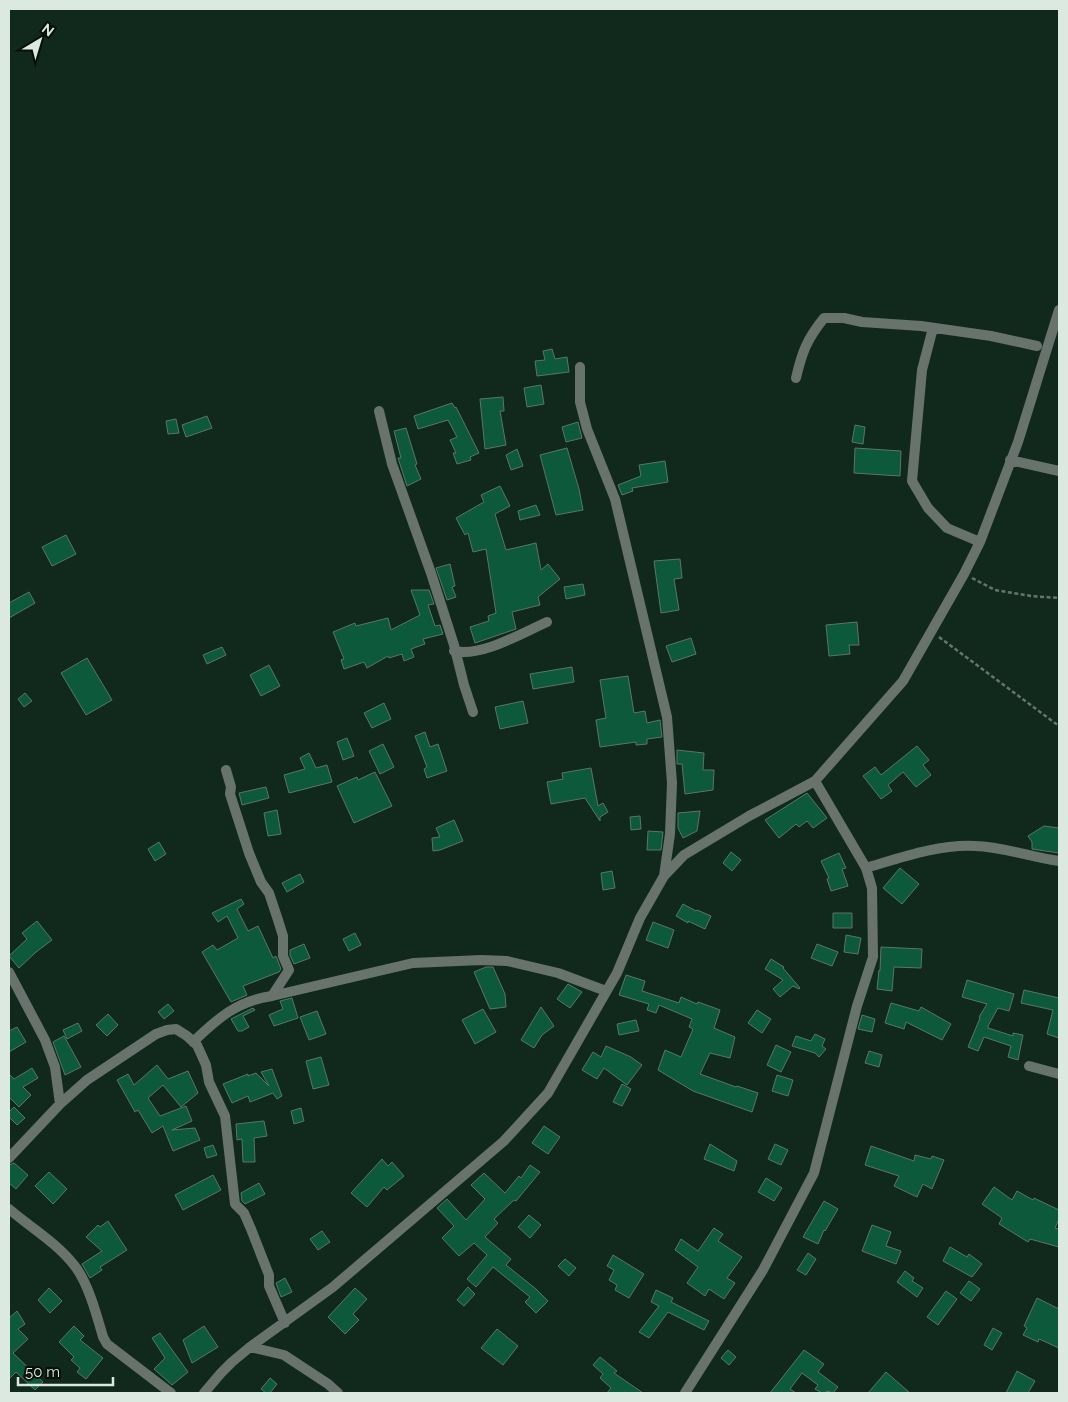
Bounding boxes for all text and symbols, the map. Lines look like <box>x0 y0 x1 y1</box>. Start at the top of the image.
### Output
north arrow <box>15 15 65 65</box>
text: N <box>39 20 57 39</box>
scale bar <box>18 1354 112 1386</box>
text: 50 m <box>25 1363 60 1381</box>

